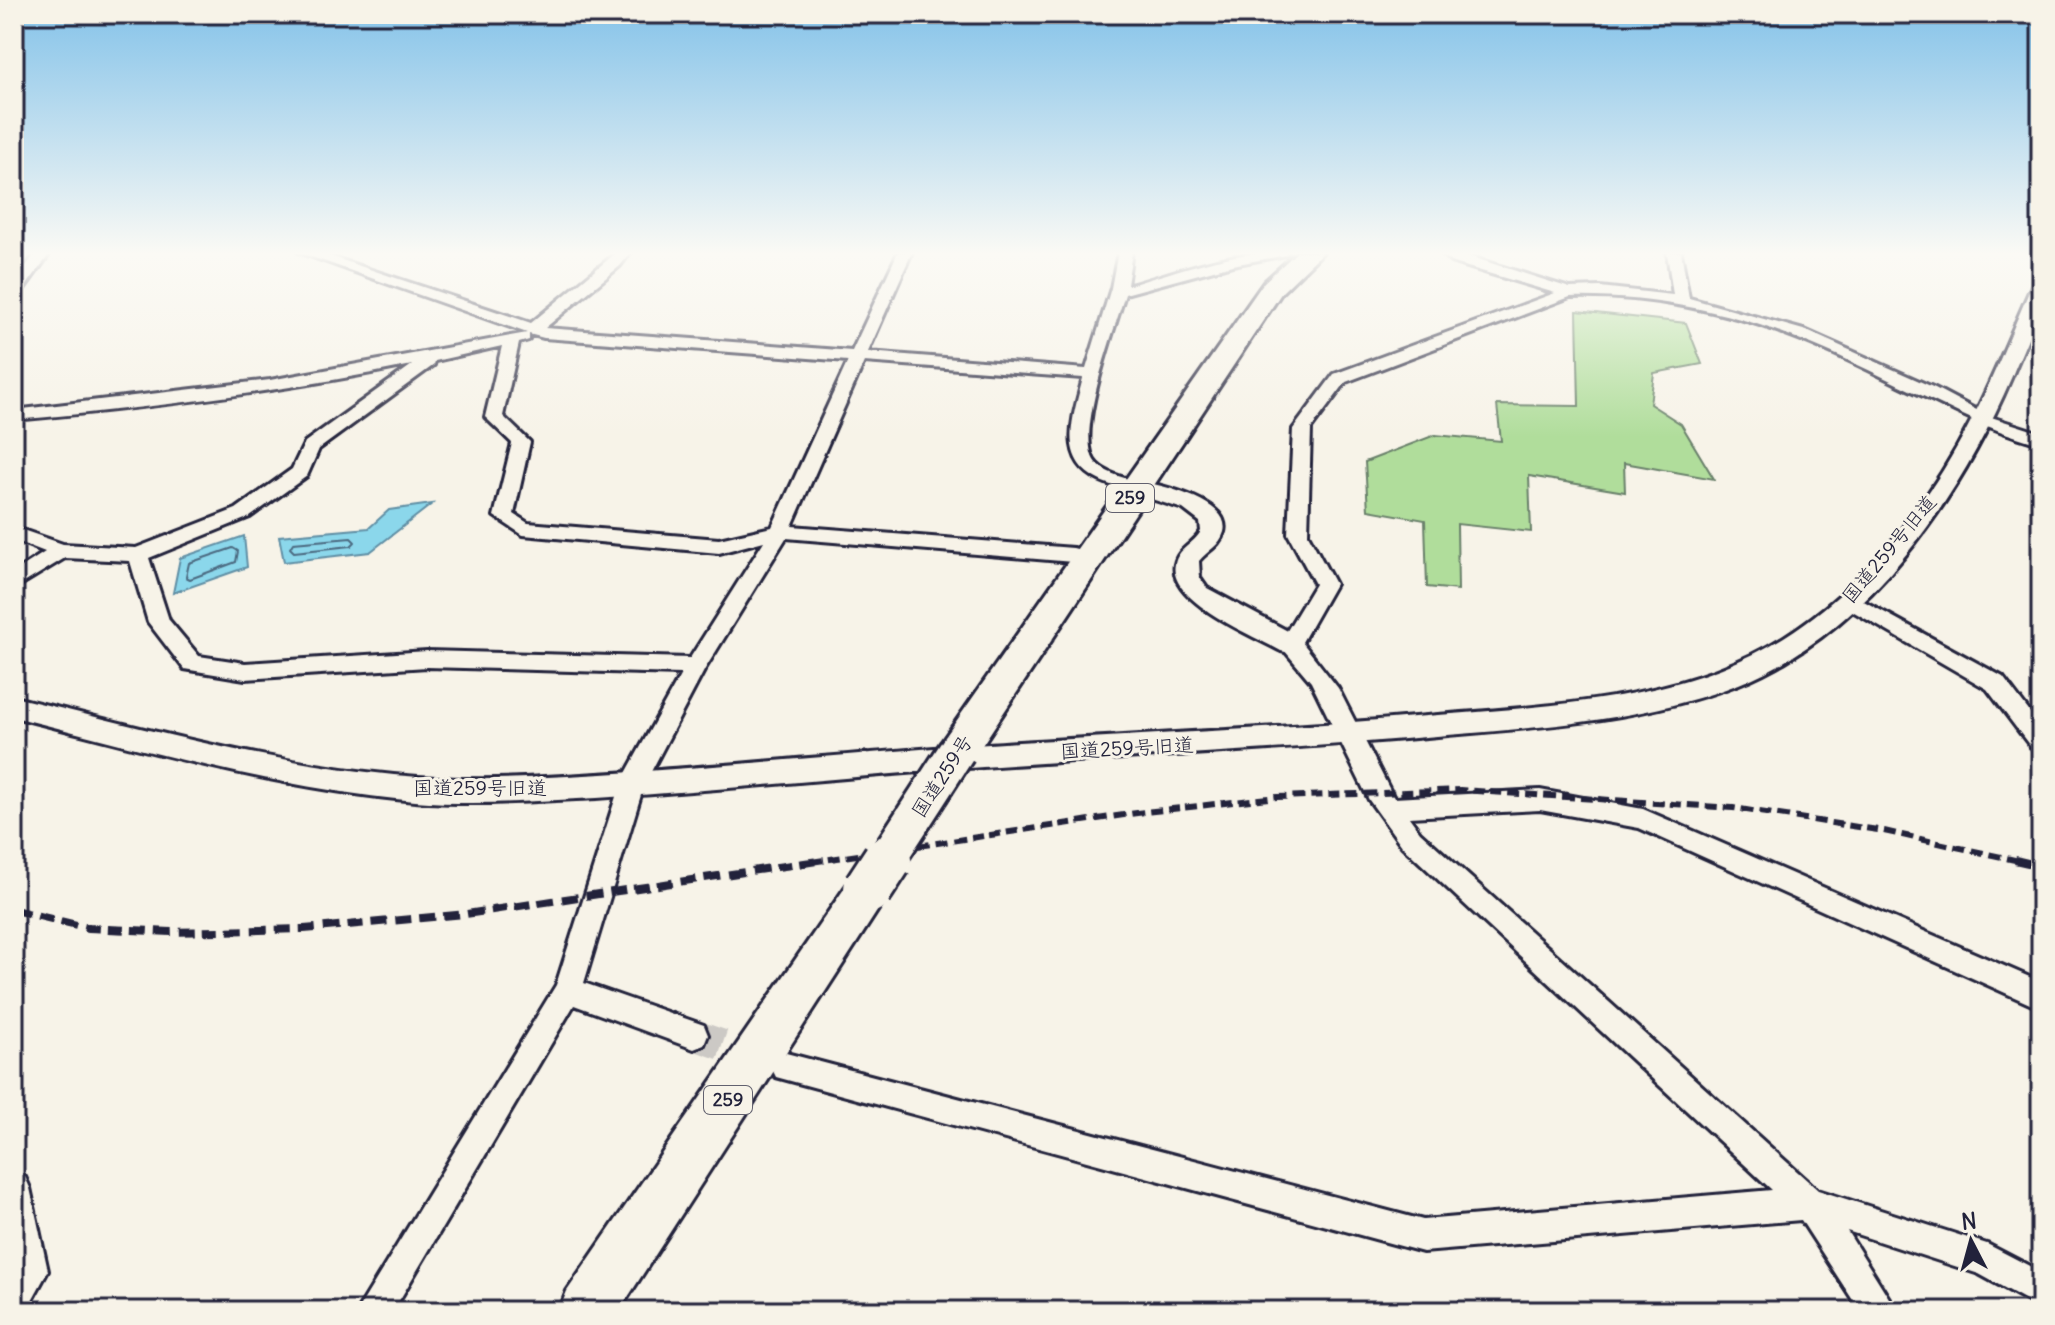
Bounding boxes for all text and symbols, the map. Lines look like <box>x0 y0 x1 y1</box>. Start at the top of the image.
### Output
road number: 259 <box>1106 484 1154 512</box>
street label: 国道259号旧道 <box>1836 489 1941 608</box>
street label: 国道259号 <box>906 730 978 822</box>
street label: 国道259号旧道 <box>1059 732 1195 763</box>
street label: 国道259号旧道 <box>413 775 547 800</box>
road number: 259 <box>704 1086 752 1114</box>
north arrow <box>1931 1201 2011 1281</box>
text: N <box>1960 1206 1978 1236</box>

